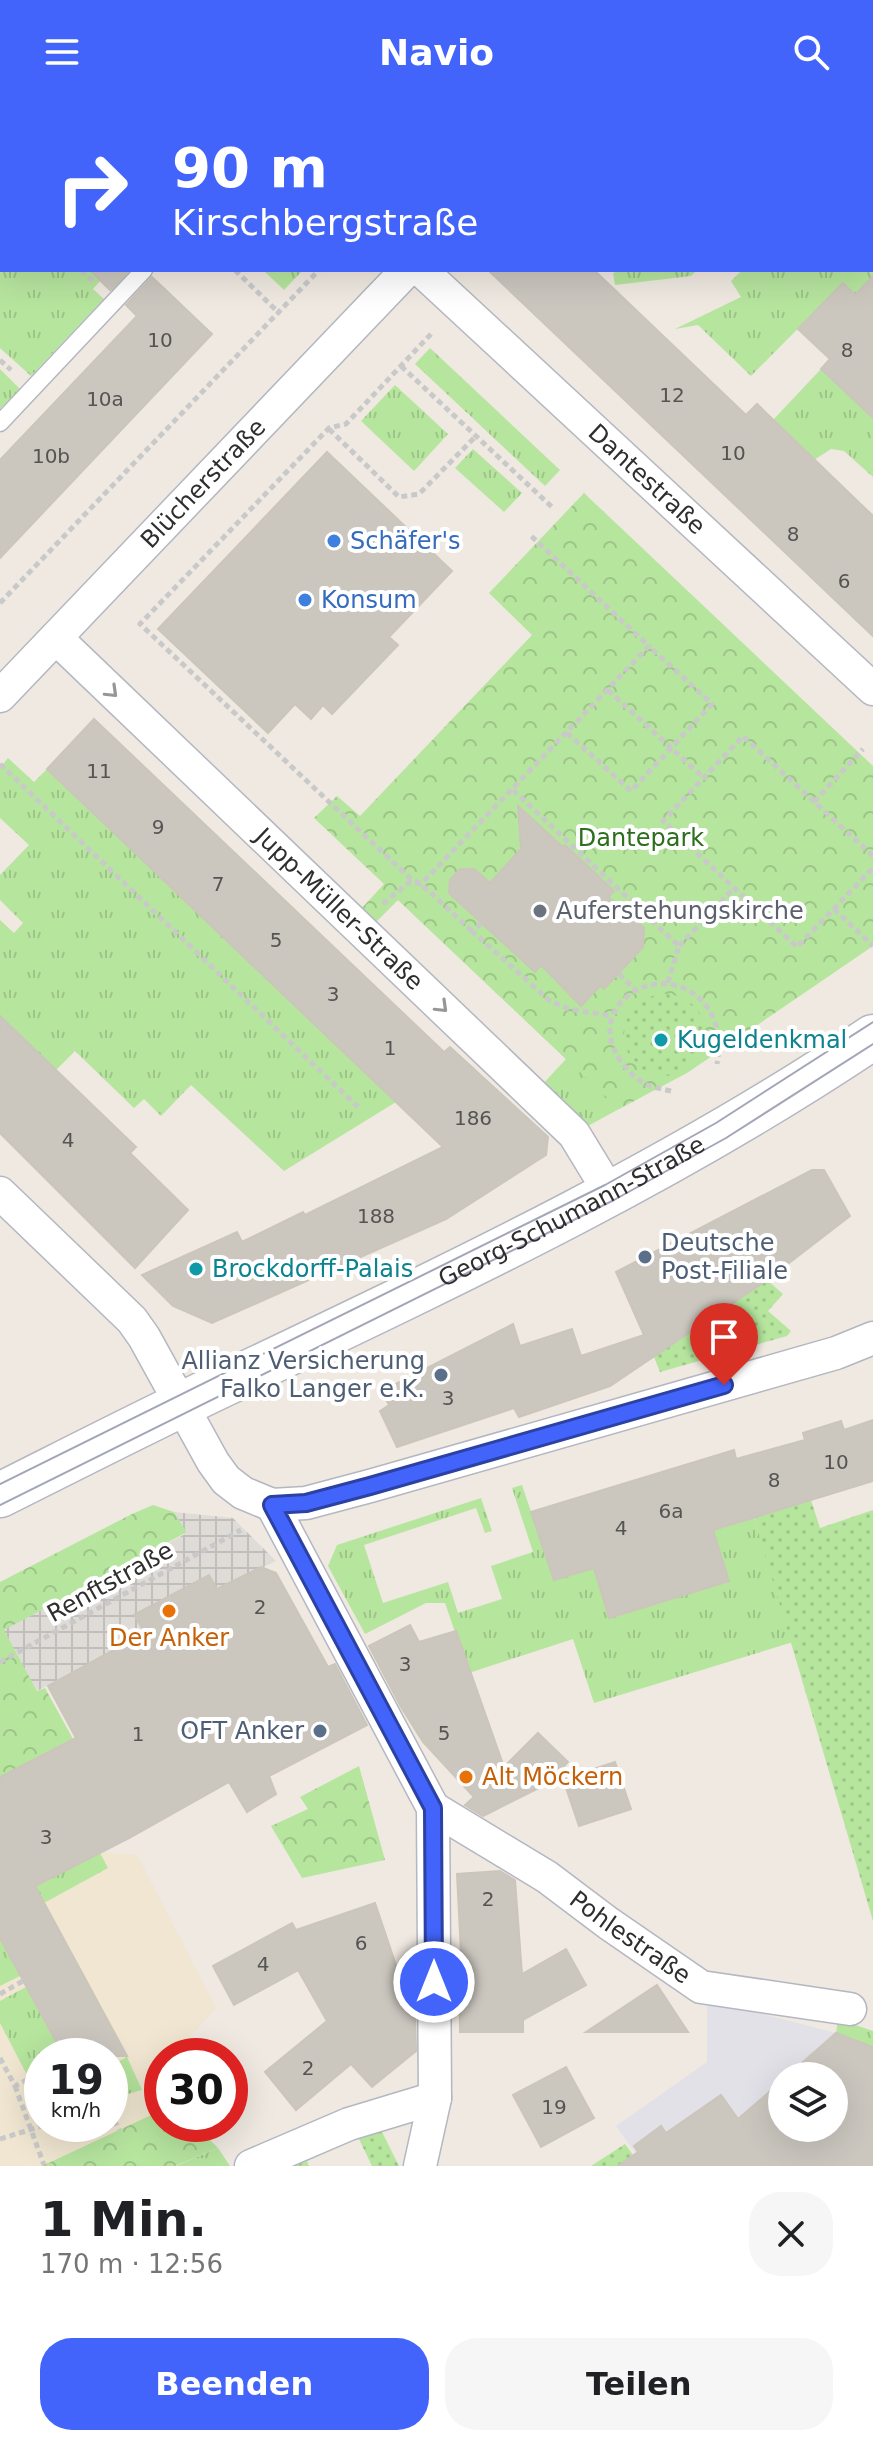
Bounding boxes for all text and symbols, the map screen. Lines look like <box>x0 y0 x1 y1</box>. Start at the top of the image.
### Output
icon: menu <box>40 30 84 74</box>
icon: search <box>789 30 833 74</box>
text: Navio <box>379 32 494 73</box>
text: 90 m <box>172 135 328 200</box>
icon: right <box>40 136 144 240</box>
text: Kirschbergstraße <box>172 202 478 243</box>
house number: 10 <box>147 328 173 352</box>
house number: 8 <box>841 338 853 362</box>
house number: 12 <box>659 383 685 407</box>
house number: 10a <box>86 387 124 411</box>
street label: Blücherstraße <box>135 413 271 554</box>
street label: Dantestraße <box>583 418 711 540</box>
house number: 10 <box>720 441 746 465</box>
house number: 10b <box>32 444 70 468</box>
house number: 8 <box>787 522 799 546</box>
place label: Schäfer's <box>350 527 461 555</box>
marker: Schäfer's <box>325 532 343 550</box>
house number: 6 <box>838 569 850 593</box>
place label: Konsum <box>321 586 417 614</box>
marker: Konsum <box>296 591 314 609</box>
one-way arrow <box>103 683 117 697</box>
house number: 11 <box>86 759 112 783</box>
house number: 9 <box>152 815 164 839</box>
street label: Jupp-Müller-Straße <box>248 821 429 996</box>
park label: Dantepark <box>578 824 704 852</box>
house number: 7 <box>212 872 224 896</box>
place label: Auferstehungskirche <box>556 897 804 925</box>
marker: Auferstehungskirche <box>531 902 549 920</box>
house number: 5 <box>270 928 282 952</box>
house number: 3 <box>327 982 339 1006</box>
one-way arrow <box>433 998 447 1012</box>
place label: Kugeldenkmal <box>677 1026 847 1054</box>
marker: Kugeldenkmal <box>652 1031 670 1049</box>
house number: 1 <box>384 1036 396 1060</box>
house number: 186 <box>454 1106 492 1130</box>
house number: 4 <box>62 1128 74 1152</box>
street label: Georg-Schumann-Straße <box>434 1130 710 1293</box>
house number: 188 <box>357 1204 395 1228</box>
place label: Deutsche Post-Filiale <box>661 1229 788 1285</box>
marker: Deutsche Post-Filiale <box>636 1248 654 1266</box>
place label: Brockdorff-Palais <box>212 1255 413 1283</box>
marker: Brockdorff-Palais <box>187 1260 205 1278</box>
pin <box>690 1303 758 1385</box>
icon: arrive <box>702 1315 746 1359</box>
place label: Allianz Versicherung Falko Langer e.K. <box>181 1347 425 1403</box>
marker: Allianz Versicherung Falko Langer e.K. <box>432 1366 450 1384</box>
house number: 3 <box>442 1386 454 1410</box>
house number: 10 <box>823 1450 849 1474</box>
house number: 8 <box>768 1468 780 1492</box>
house number: 6a <box>659 1499 683 1523</box>
house number: 4 <box>615 1516 627 1540</box>
street label: Renftstraße <box>42 1536 178 1628</box>
house number: 2 <box>254 1595 266 1619</box>
marker: Der Anker <box>160 1602 178 1620</box>
place label: Der Anker <box>109 1624 229 1652</box>
house number: 3 <box>399 1652 411 1676</box>
place label: OFT Anker <box>180 1717 304 1745</box>
house number: 5 <box>438 1721 450 1745</box>
house number: 1 <box>132 1722 144 1746</box>
marker: OFT Anker <box>311 1722 329 1740</box>
place label: Alt Möckern <box>482 1763 623 1791</box>
marker: Alt Möckern <box>457 1768 475 1786</box>
house number: 3 <box>40 1825 52 1849</box>
street label: Pohlestraße <box>564 1885 696 1990</box>
house number: 2 <box>482 1887 494 1911</box>
house number: 6 <box>355 1931 367 1955</box>
position arrow <box>392 1940 476 2024</box>
house number: 4 <box>257 1952 269 1976</box>
speed limit sign: 30 <box>144 2038 248 2142</box>
house number: 2 <box>302 2056 314 2080</box>
text: 19 <box>48 2057 104 2103</box>
map controls <box>768 2062 848 2142</box>
button: layers <box>768 2062 848 2142</box>
house number: 19 <box>541 2095 567 2119</box>
text: km/h <box>51 2098 101 2122</box>
text: 1 Min. <box>40 2191 207 2247</box>
button: close <box>749 2192 833 2276</box>
text: 170 m · 12:56 <box>40 2249 223 2279</box>
button: Beenden <box>40 2338 429 2430</box>
button: Teilen <box>445 2338 833 2430</box>

